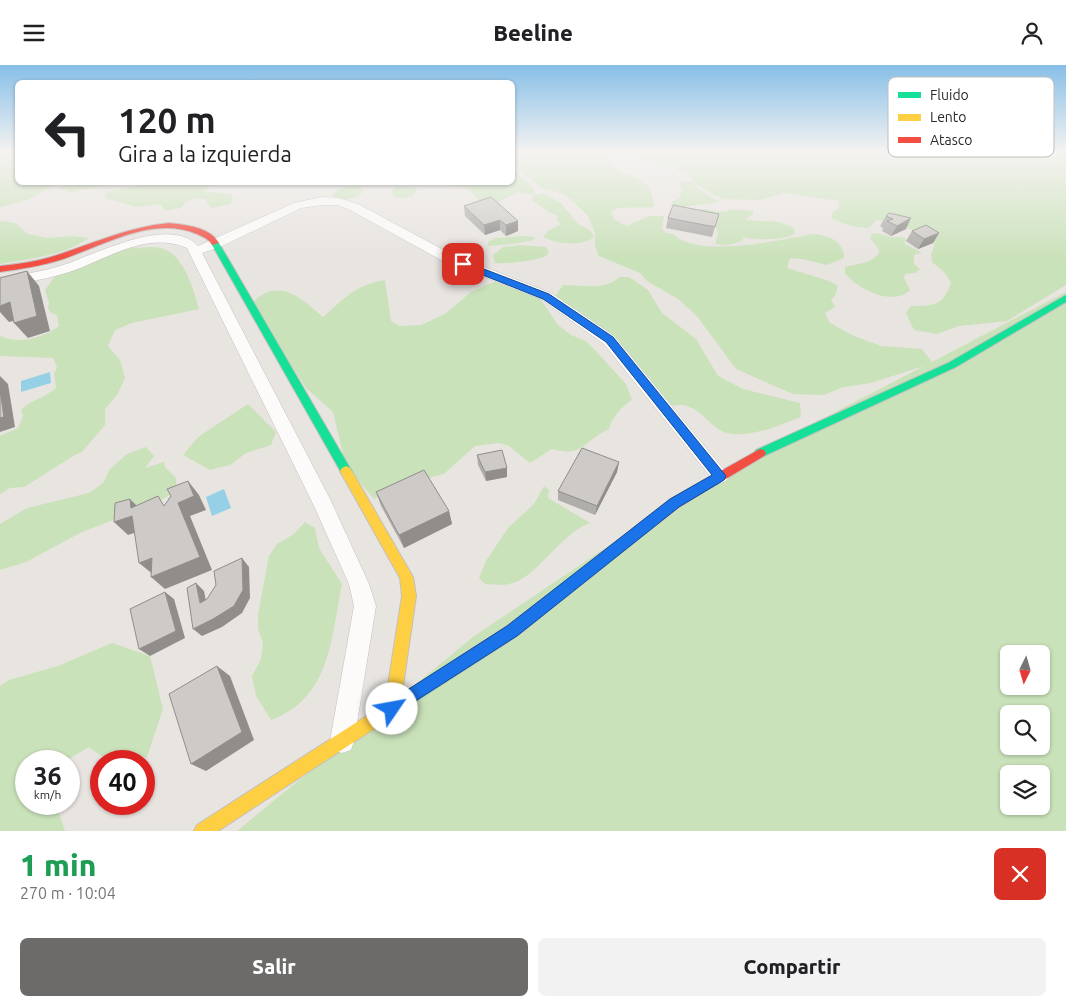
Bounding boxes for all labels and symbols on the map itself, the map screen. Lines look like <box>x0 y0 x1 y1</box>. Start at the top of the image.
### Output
legend <box>888 77 1054 157</box>
text: Fluido <box>930 87 969 103</box>
text: Lento <box>930 109 967 125</box>
text: Atasco <box>930 132 973 148</box>
pin <box>442 243 484 285</box>
north arrow <box>1000 645 1050 695</box>
position arrow <box>365 682 417 734</box>
speed limit sign: 40 <box>90 750 155 815</box>

